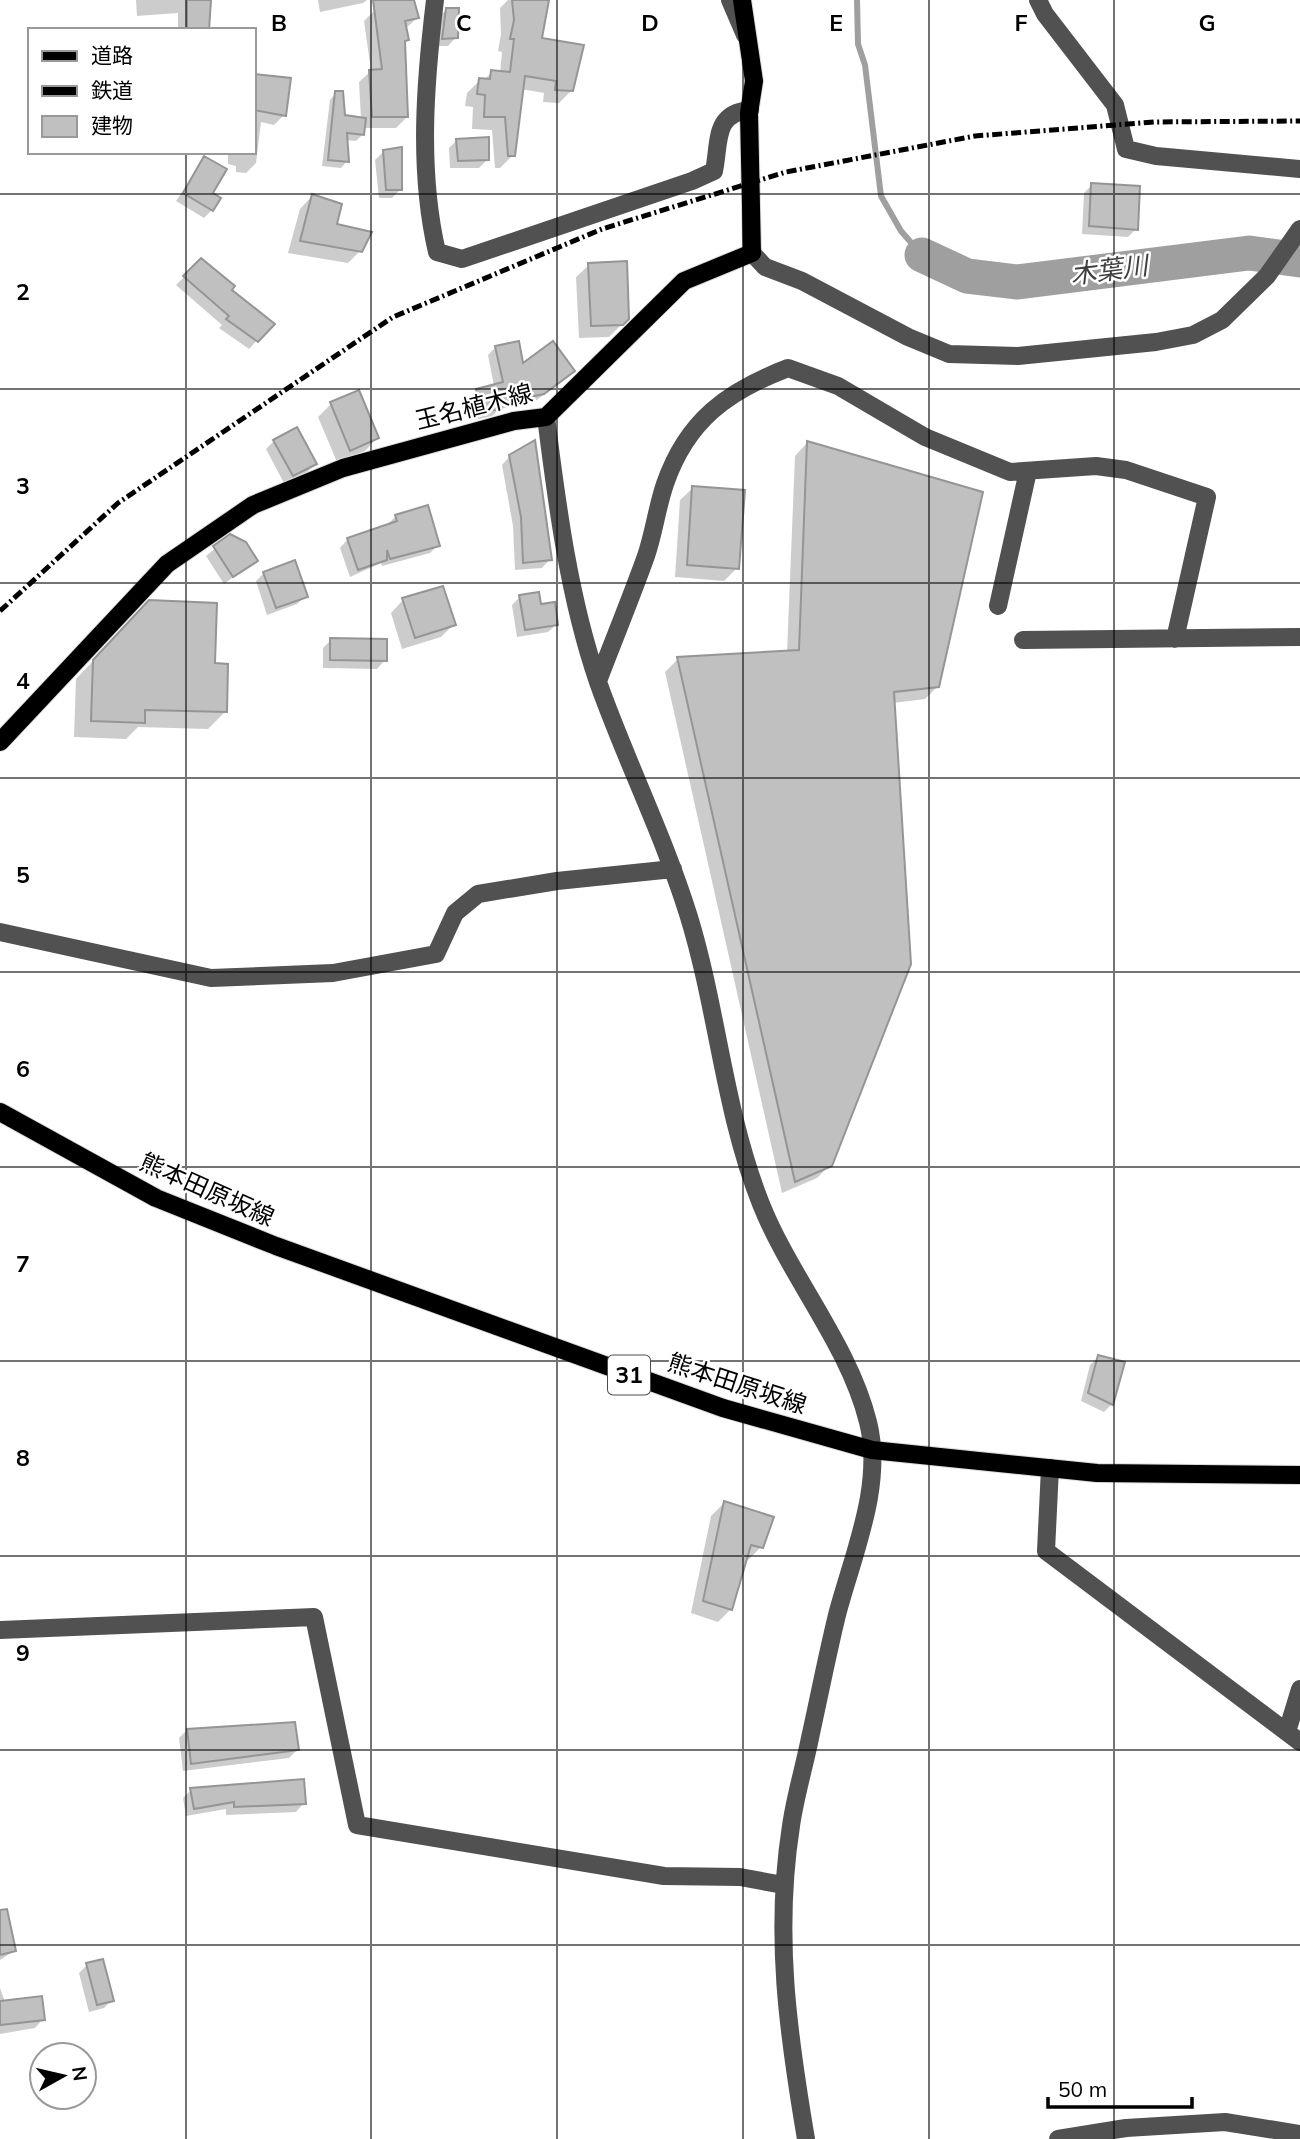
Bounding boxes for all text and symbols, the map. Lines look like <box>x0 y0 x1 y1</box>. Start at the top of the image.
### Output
text: B <box>271 8 287 37</box>
text: C <box>456 8 472 37</box>
text: D <box>641 8 659 37</box>
text: E <box>829 8 843 37</box>
text: F <box>1014 8 1028 37</box>
text: G <box>1198 8 1216 37</box>
legend <box>28 28 256 154</box>
text: 道路 <box>91 42 133 68</box>
text: 鉄道 <box>91 77 133 103</box>
text: 建物 <box>91 112 133 138</box>
water label: 木葉川 <box>1068 248 1153 291</box>
text: 2 <box>16 277 30 306</box>
street label: 玉名植木線 <box>412 377 536 435</box>
text: 3 <box>16 471 30 500</box>
text: 4 <box>16 666 30 695</box>
text: 5 <box>16 860 30 889</box>
text: 6 <box>16 1054 30 1083</box>
street label: 熊本田原坂線 <box>136 1146 279 1232</box>
text: 7 <box>16 1249 30 1278</box>
street label: 熊本田原坂線 <box>664 1347 810 1420</box>
road number: 31 <box>608 1356 650 1394</box>
text: 8 <box>16 1443 30 1472</box>
text: 9 <box>16 1638 30 1667</box>
north arrow <box>28 2041 98 2111</box>
text: N <box>67 2065 93 2082</box>
scale bar <box>1048 2066 1192 2110</box>
text: 50 m <box>1058 2076 1107 2102</box>

